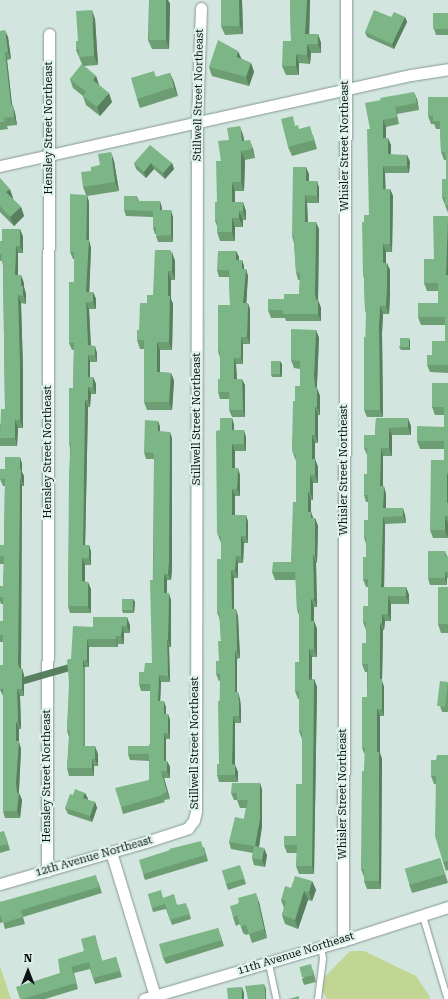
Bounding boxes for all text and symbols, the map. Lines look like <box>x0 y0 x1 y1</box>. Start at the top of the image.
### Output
street label: Stillwell Street Northeast <box>191 29 207 161</box>
street label: Hensley Street Northeast <box>42 62 56 194</box>
street label: Whisler Street Northeast <box>338 81 352 211</box>
street label: Stillwell Street Northeast <box>190 353 204 485</box>
street label: Hensley Street Northeast <box>41 386 55 518</box>
street label: Whisler Street Northeast <box>337 405 351 535</box>
street label: Stillwell Street Northeast <box>188 677 202 809</box>
street label: Hensley Street Northeast <box>40 710 54 842</box>
street label: Whisler Street Northeast <box>336 729 350 859</box>
street label: 12th Avenue Northeast <box>34 834 154 880</box>
street label: 11th Avenue Northeast <box>236 930 356 978</box>
north arrow <box>8 951 48 991</box>
text: N <box>24 952 32 965</box>

